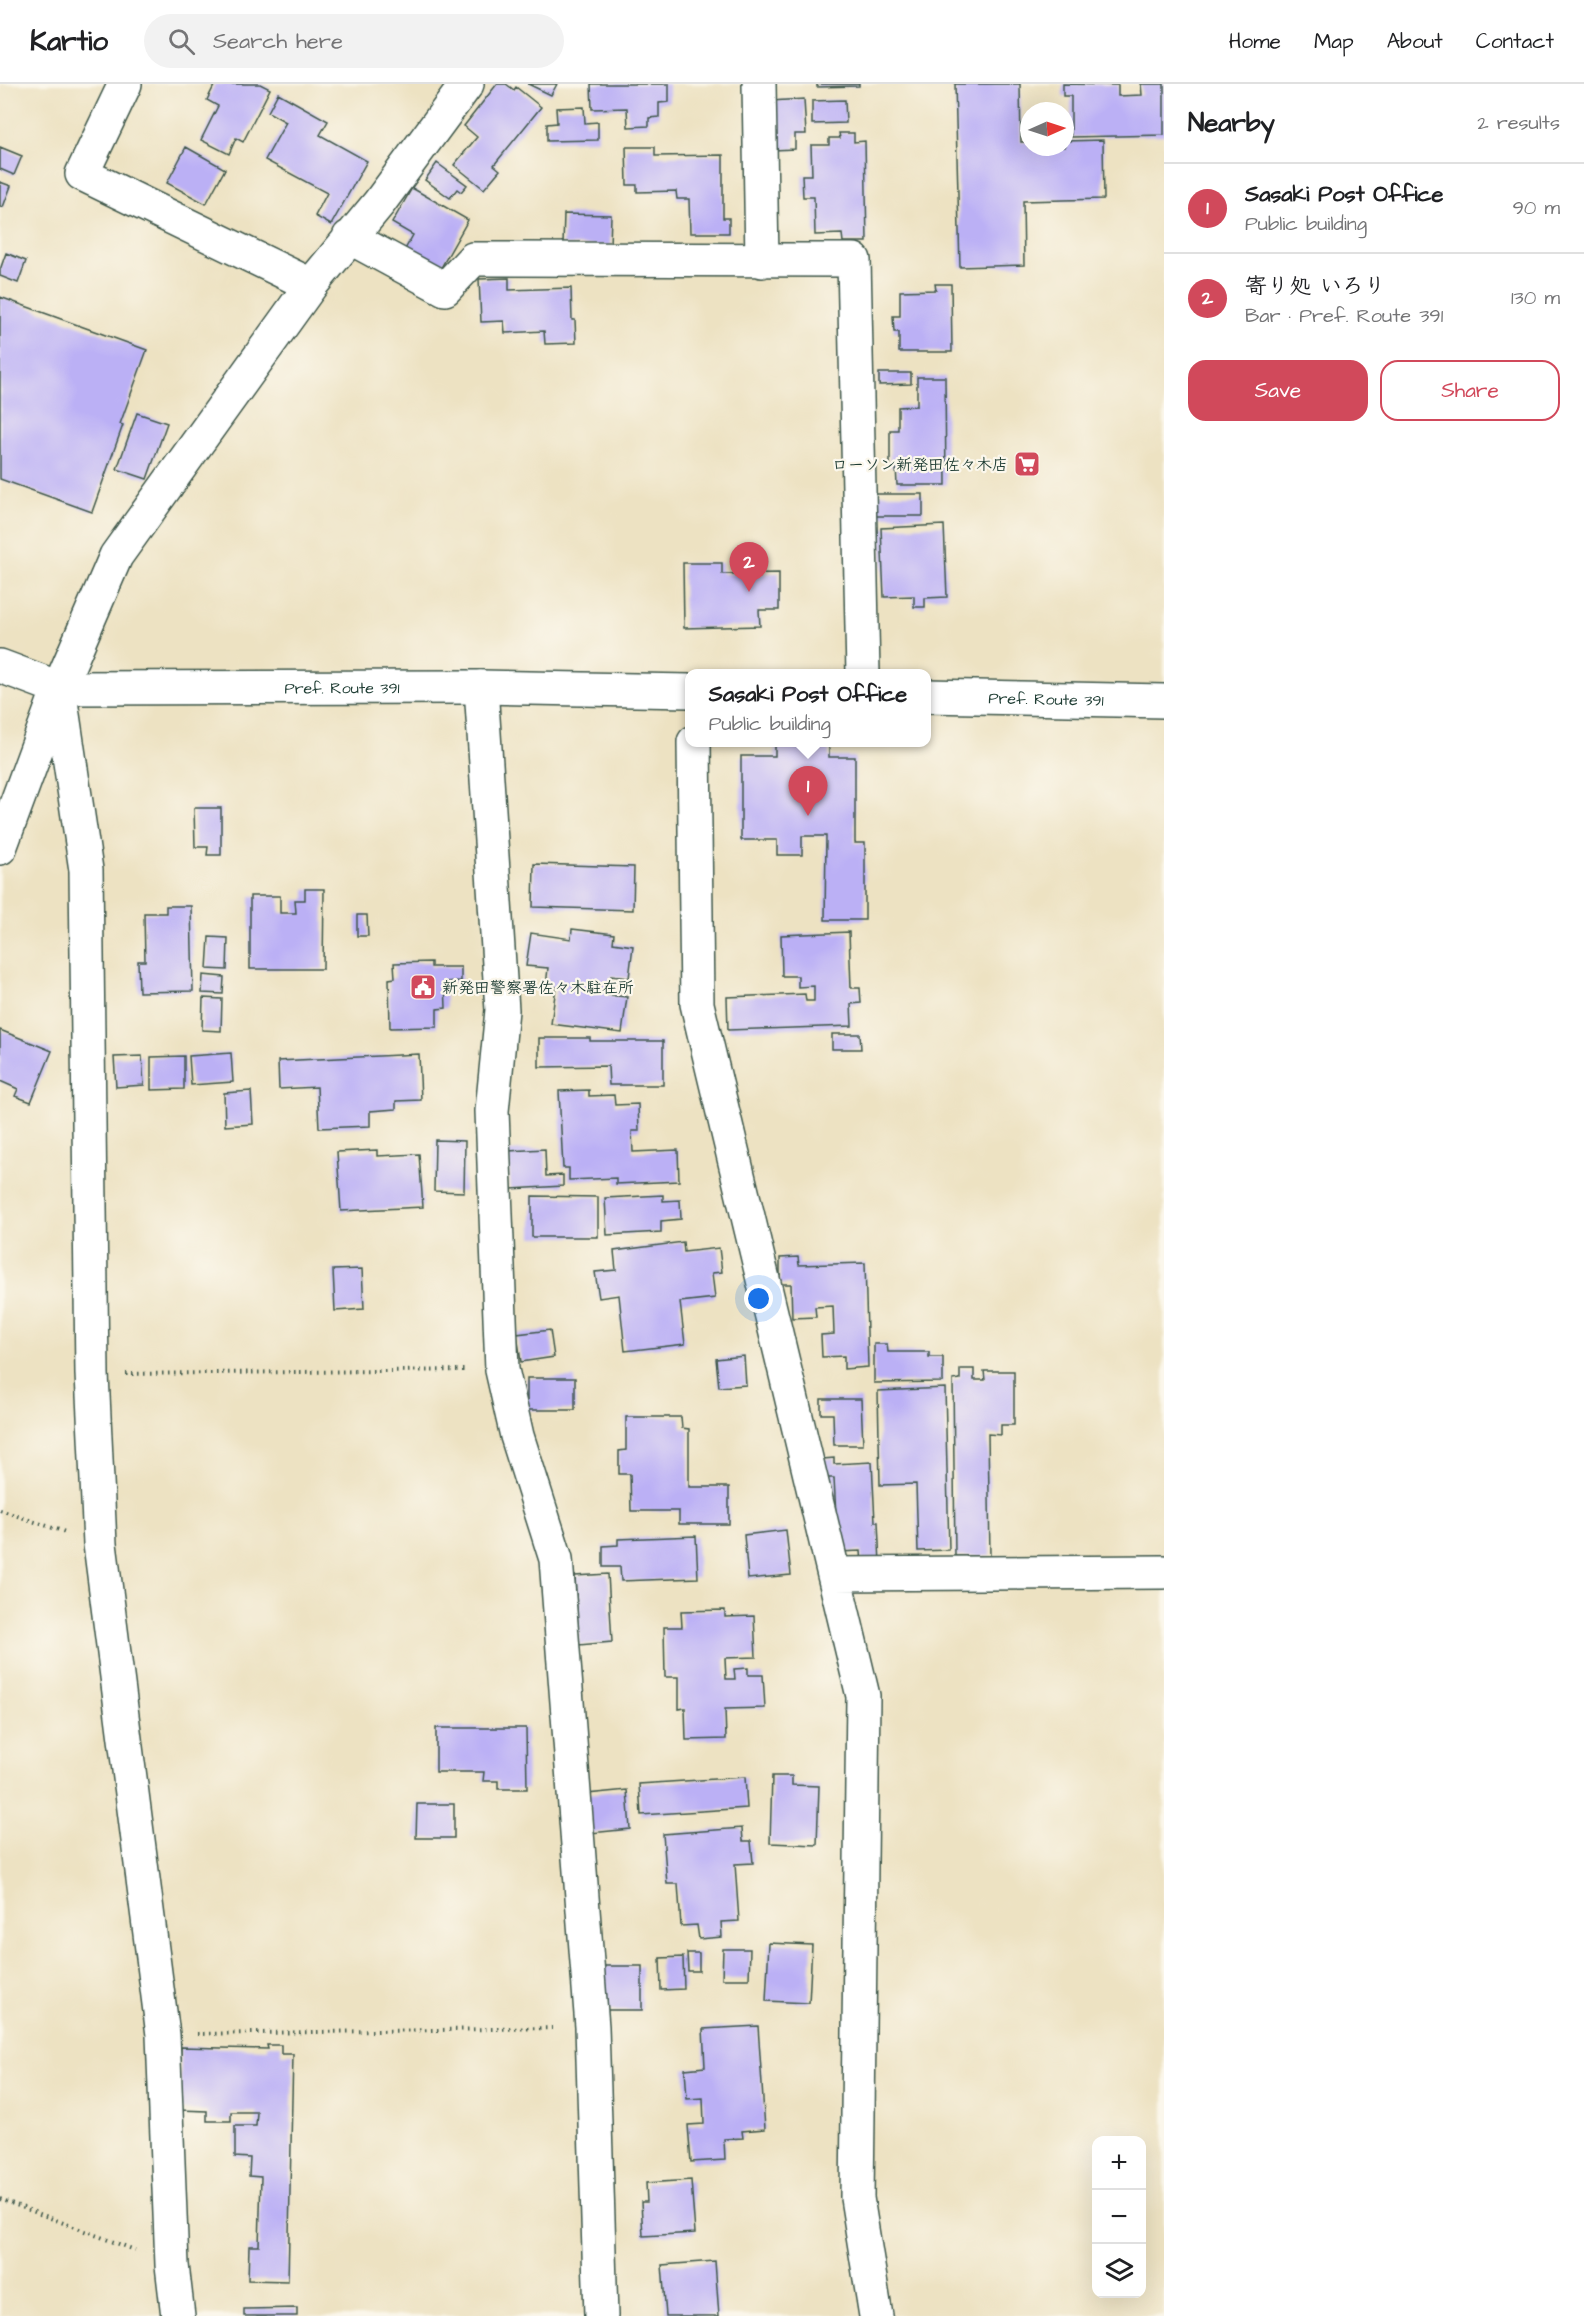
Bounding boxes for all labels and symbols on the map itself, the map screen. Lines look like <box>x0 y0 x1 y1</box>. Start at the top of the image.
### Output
north arrow <box>1020 102 1074 156</box>
supermarket icon: ローソン新発田佐々木店 <box>1012 449 1042 479</box>
place label: ローソン新発田佐々木店 <box>832 454 1008 476</box>
pin: 2 <box>730 542 768 592</box>
street label: Pref. Route 391 <box>284 677 400 699</box>
street label: Pref. Route 391 <box>988 687 1104 712</box>
pin: 1 <box>788 766 828 816</box>
public building icon: 新発田警察署佐々木駐在所 <box>408 972 438 1002</box>
place label: 新発田警察署佐々木駐在所 <box>442 977 634 999</box>
your location <box>744 1284 773 1313</box>

